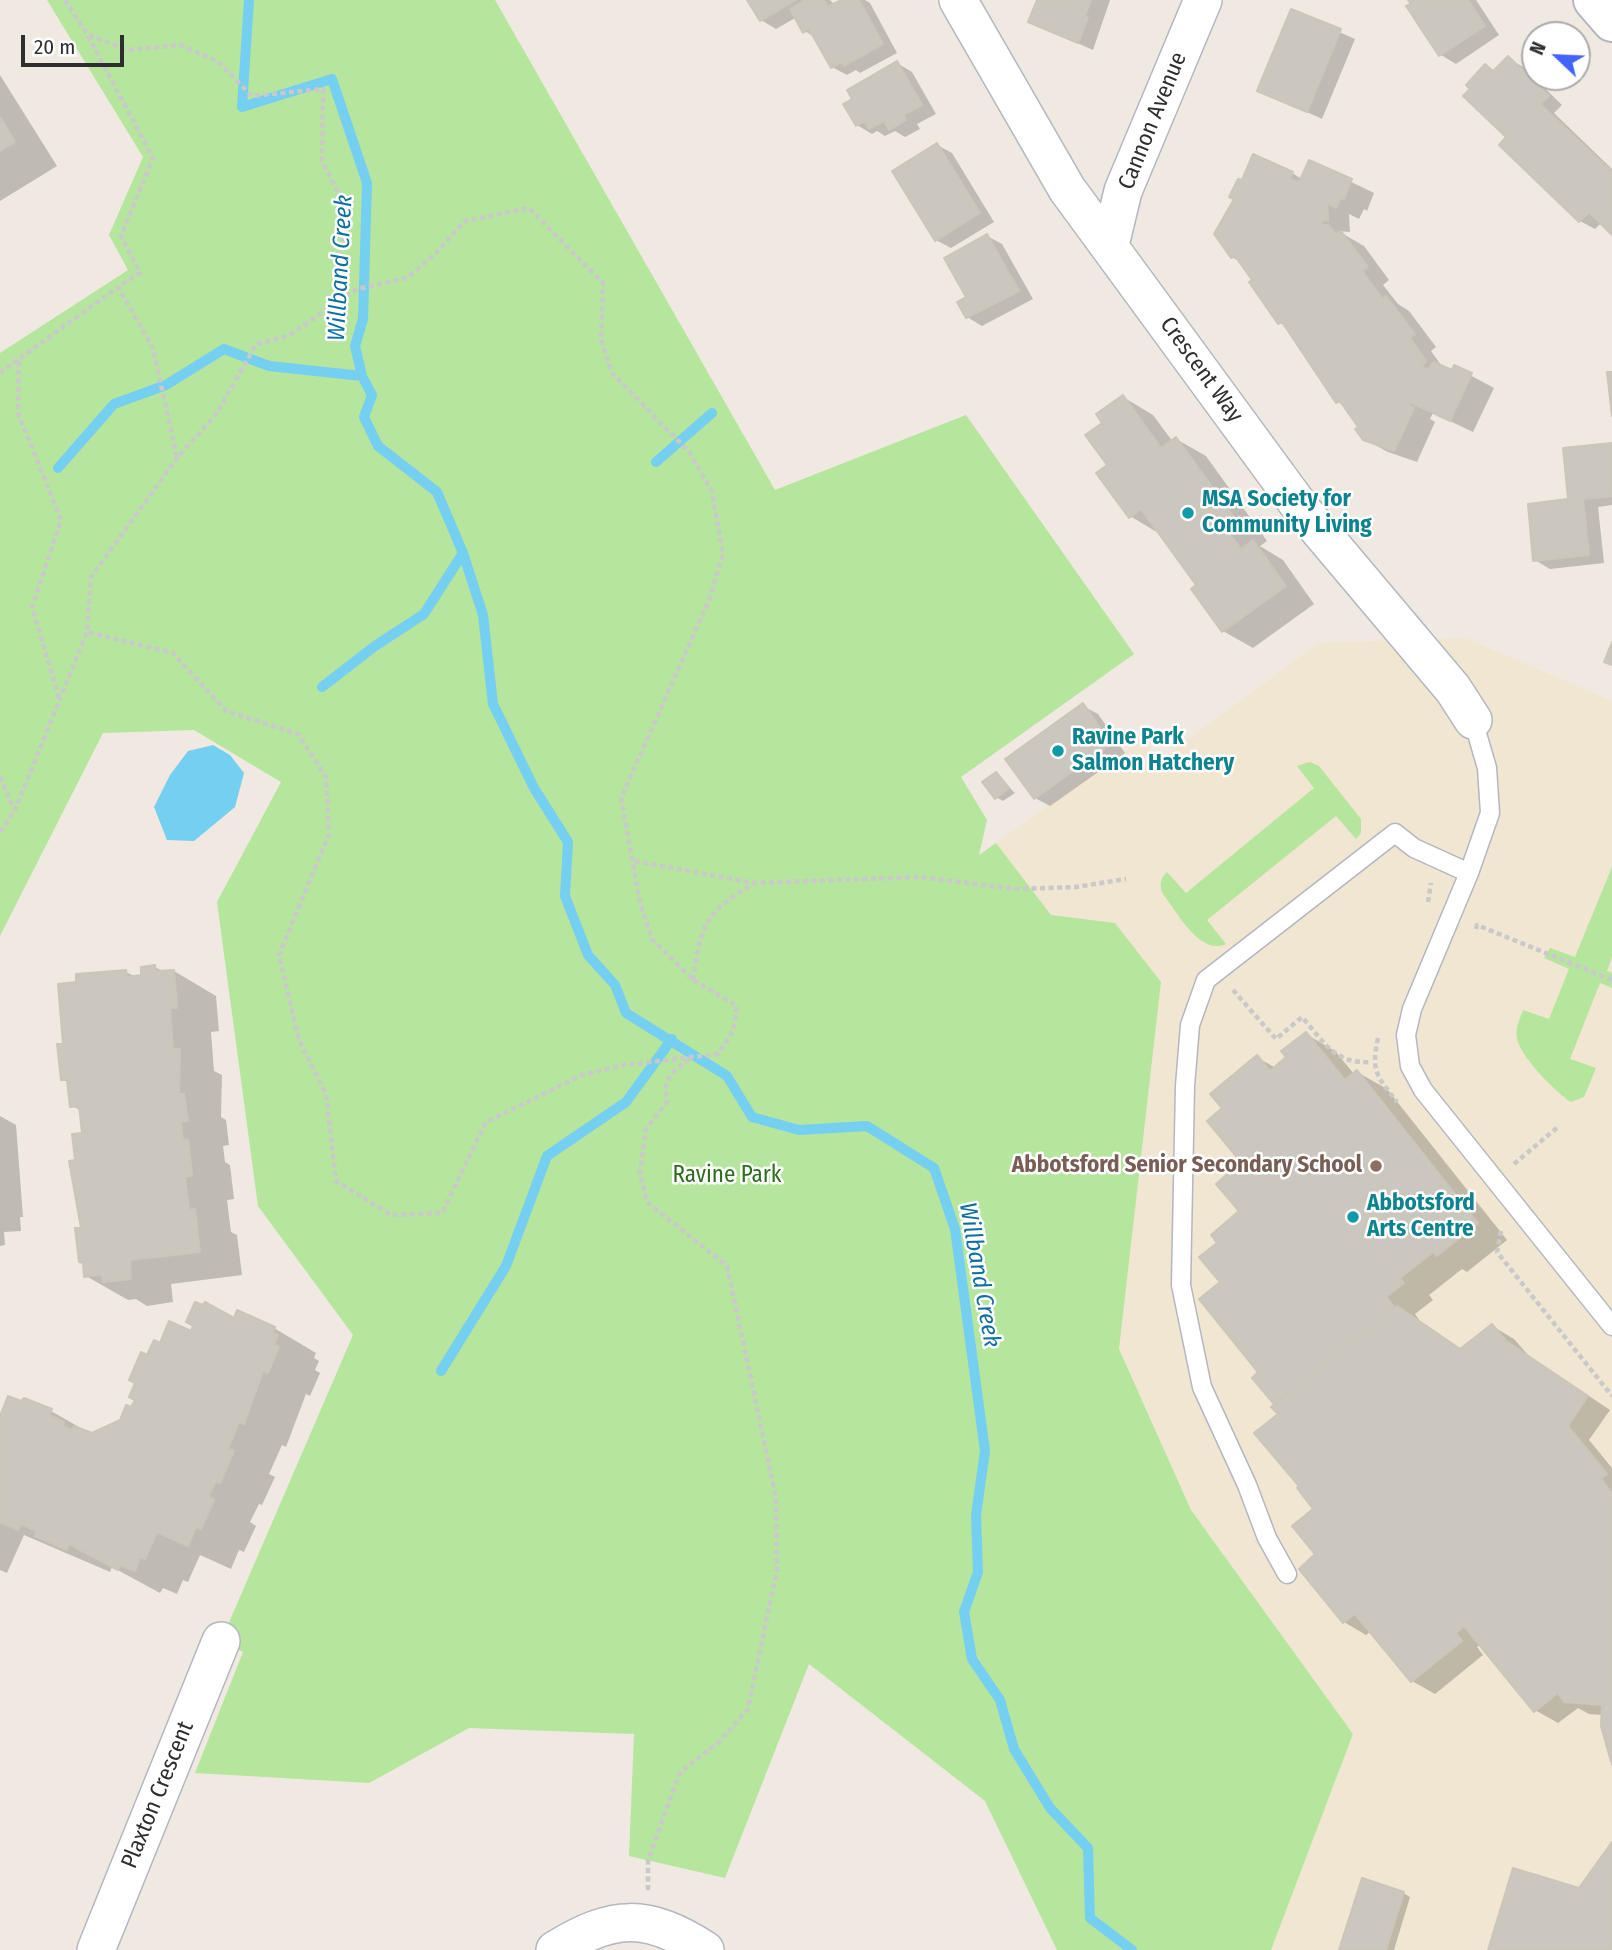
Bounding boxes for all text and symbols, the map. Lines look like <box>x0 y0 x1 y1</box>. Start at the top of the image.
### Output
scale bar <box>24 21 128 65</box>
north arrow <box>1521 21 1591 91</box>
text: 20 m <box>34 34 75 60</box>
text: N <box>1525 39 1551 58</box>
street label: Cannon Avenue <box>1113 48 1193 194</box>
water label: Willband Creek <box>323 194 359 342</box>
street label: Crescent Way <box>1154 312 1248 428</box>
place label: MSA Society for Community Living <box>1202 486 1372 540</box>
marker: MSA Society for Community Living <box>1180 505 1196 521</box>
place label: Ravine Park Salmon Hatchery <box>1072 724 1234 778</box>
marker: Ravine Park Salmon Hatchery <box>1050 743 1066 759</box>
place label: Abbotsford Senior Secondary School <box>1012 1152 1362 1180</box>
marker: Abbotsford Senior Secondary School <box>1368 1158 1384 1174</box>
park label: Ravine Park <box>673 1162 781 1190</box>
place label: Abbotsford Arts Centre <box>1367 1190 1475 1244</box>
water label: Willband Creek <box>952 1200 1006 1350</box>
marker: Abbotsford Arts Centre <box>1345 1209 1361 1225</box>
street label: Plaxton Crescent <box>116 1717 200 1873</box>

